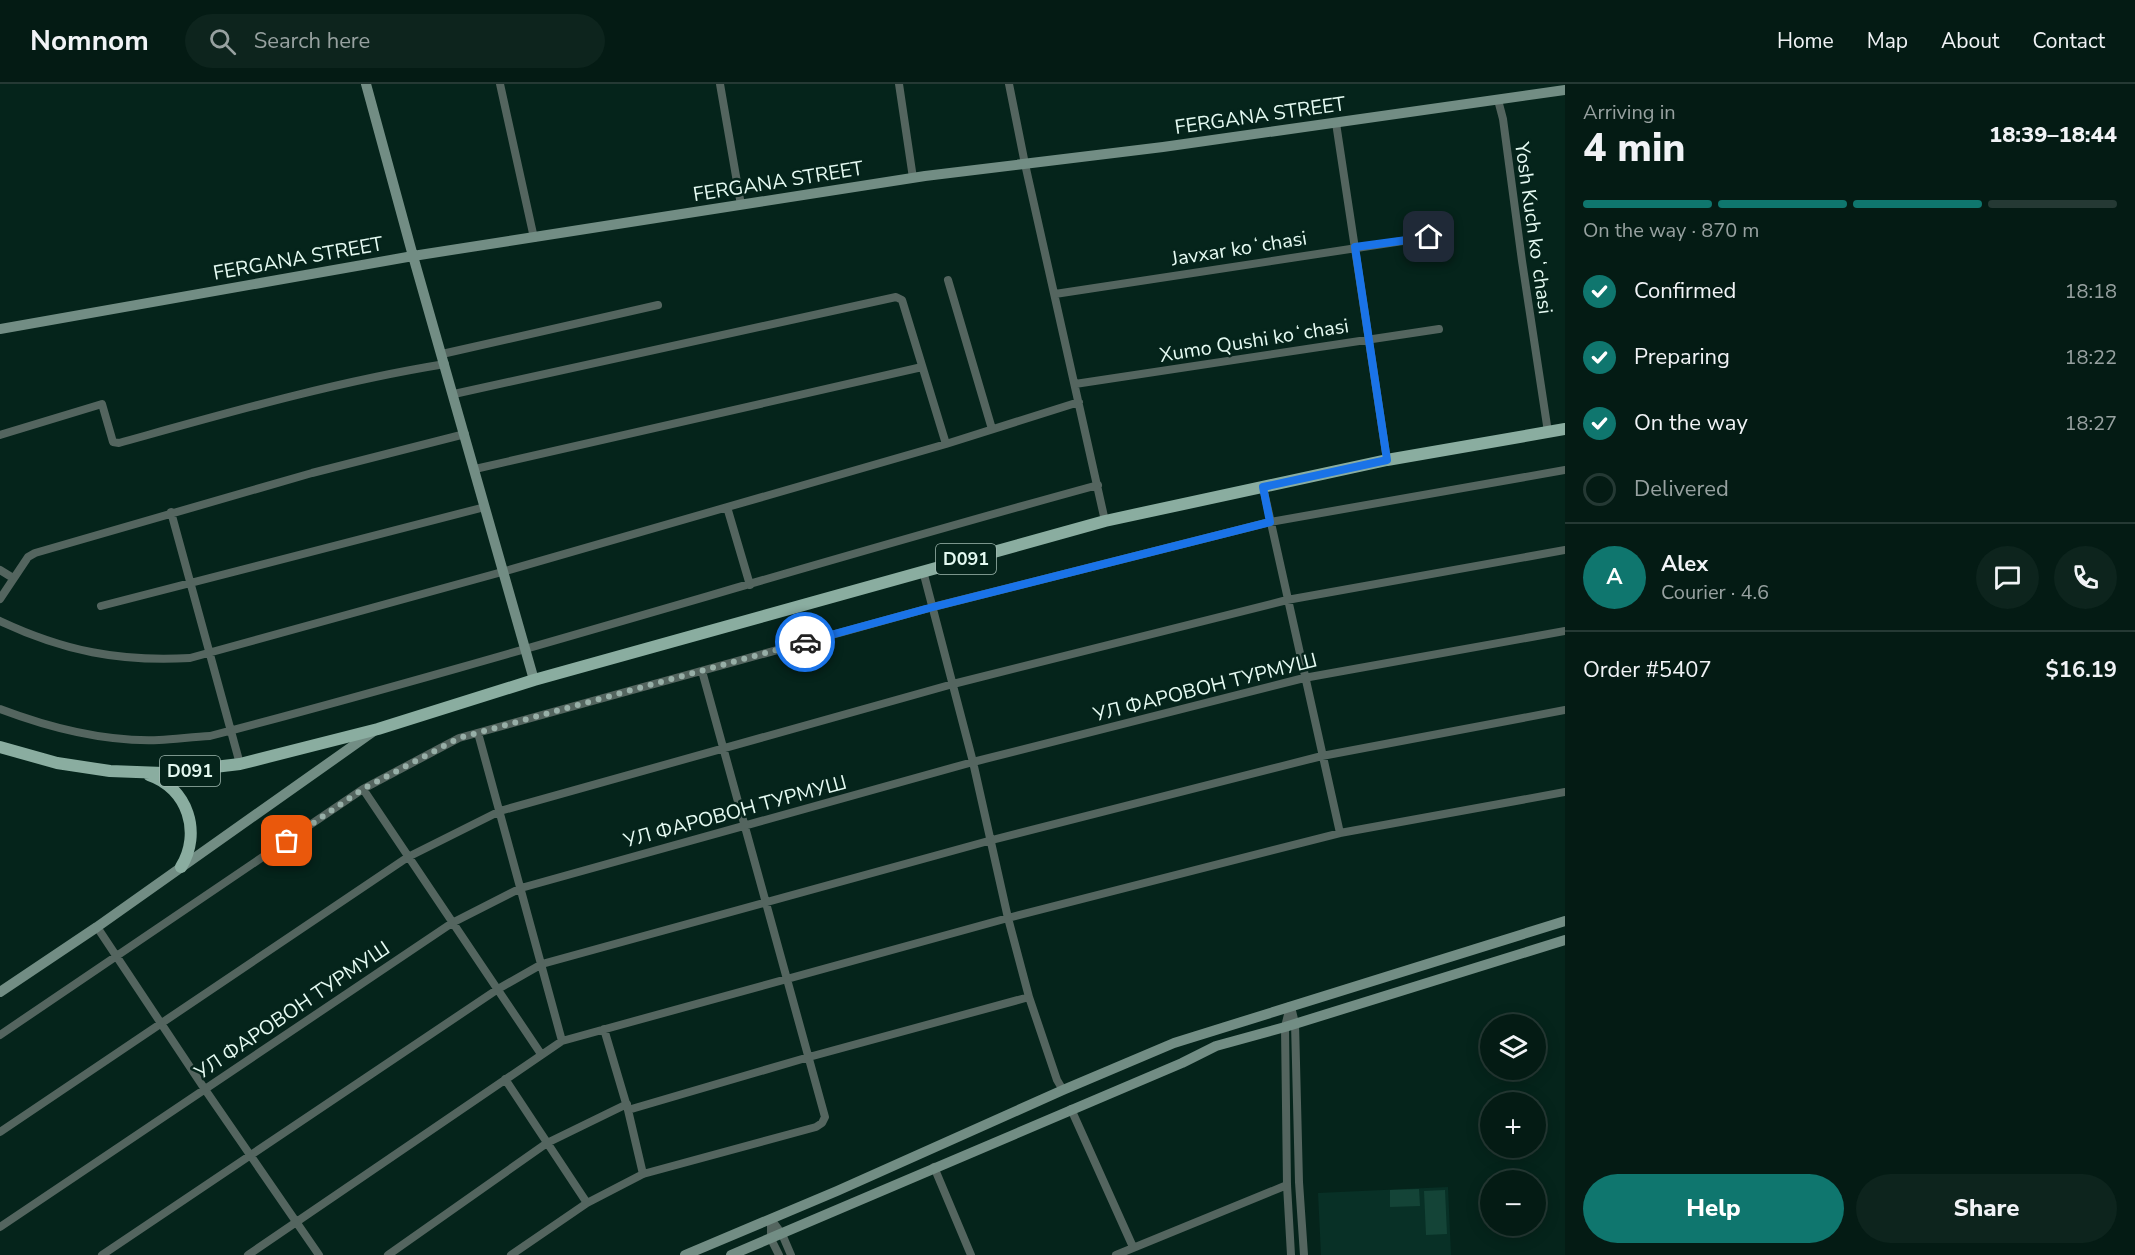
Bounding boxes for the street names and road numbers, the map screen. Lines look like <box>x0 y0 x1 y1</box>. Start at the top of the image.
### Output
street label: FERGANA STREET <box>1173 90 1347 141</box>
street label: Yosh Kuch koʻchasi <box>1508 139 1559 316</box>
street label: FERGANA STREET <box>691 155 865 208</box>
street label: Javxar koʻchasi <box>1168 224 1309 273</box>
street label: FERGANA STREET <box>211 230 385 287</box>
street label: Xumo Qushi koʻchasi <box>1158 312 1351 369</box>
road number: D091 <box>936 544 996 574</box>
street label: УЛ ФАРОВОН ТУРМУШ <box>1089 647 1320 729</box>
road number: D091 <box>160 756 220 786</box>
street label: УЛ ФАРОВОН ТУРМУШ <box>620 769 850 855</box>
street label: УЛ ФАРОВОН ТУРМУШ <box>189 935 395 1086</box>

